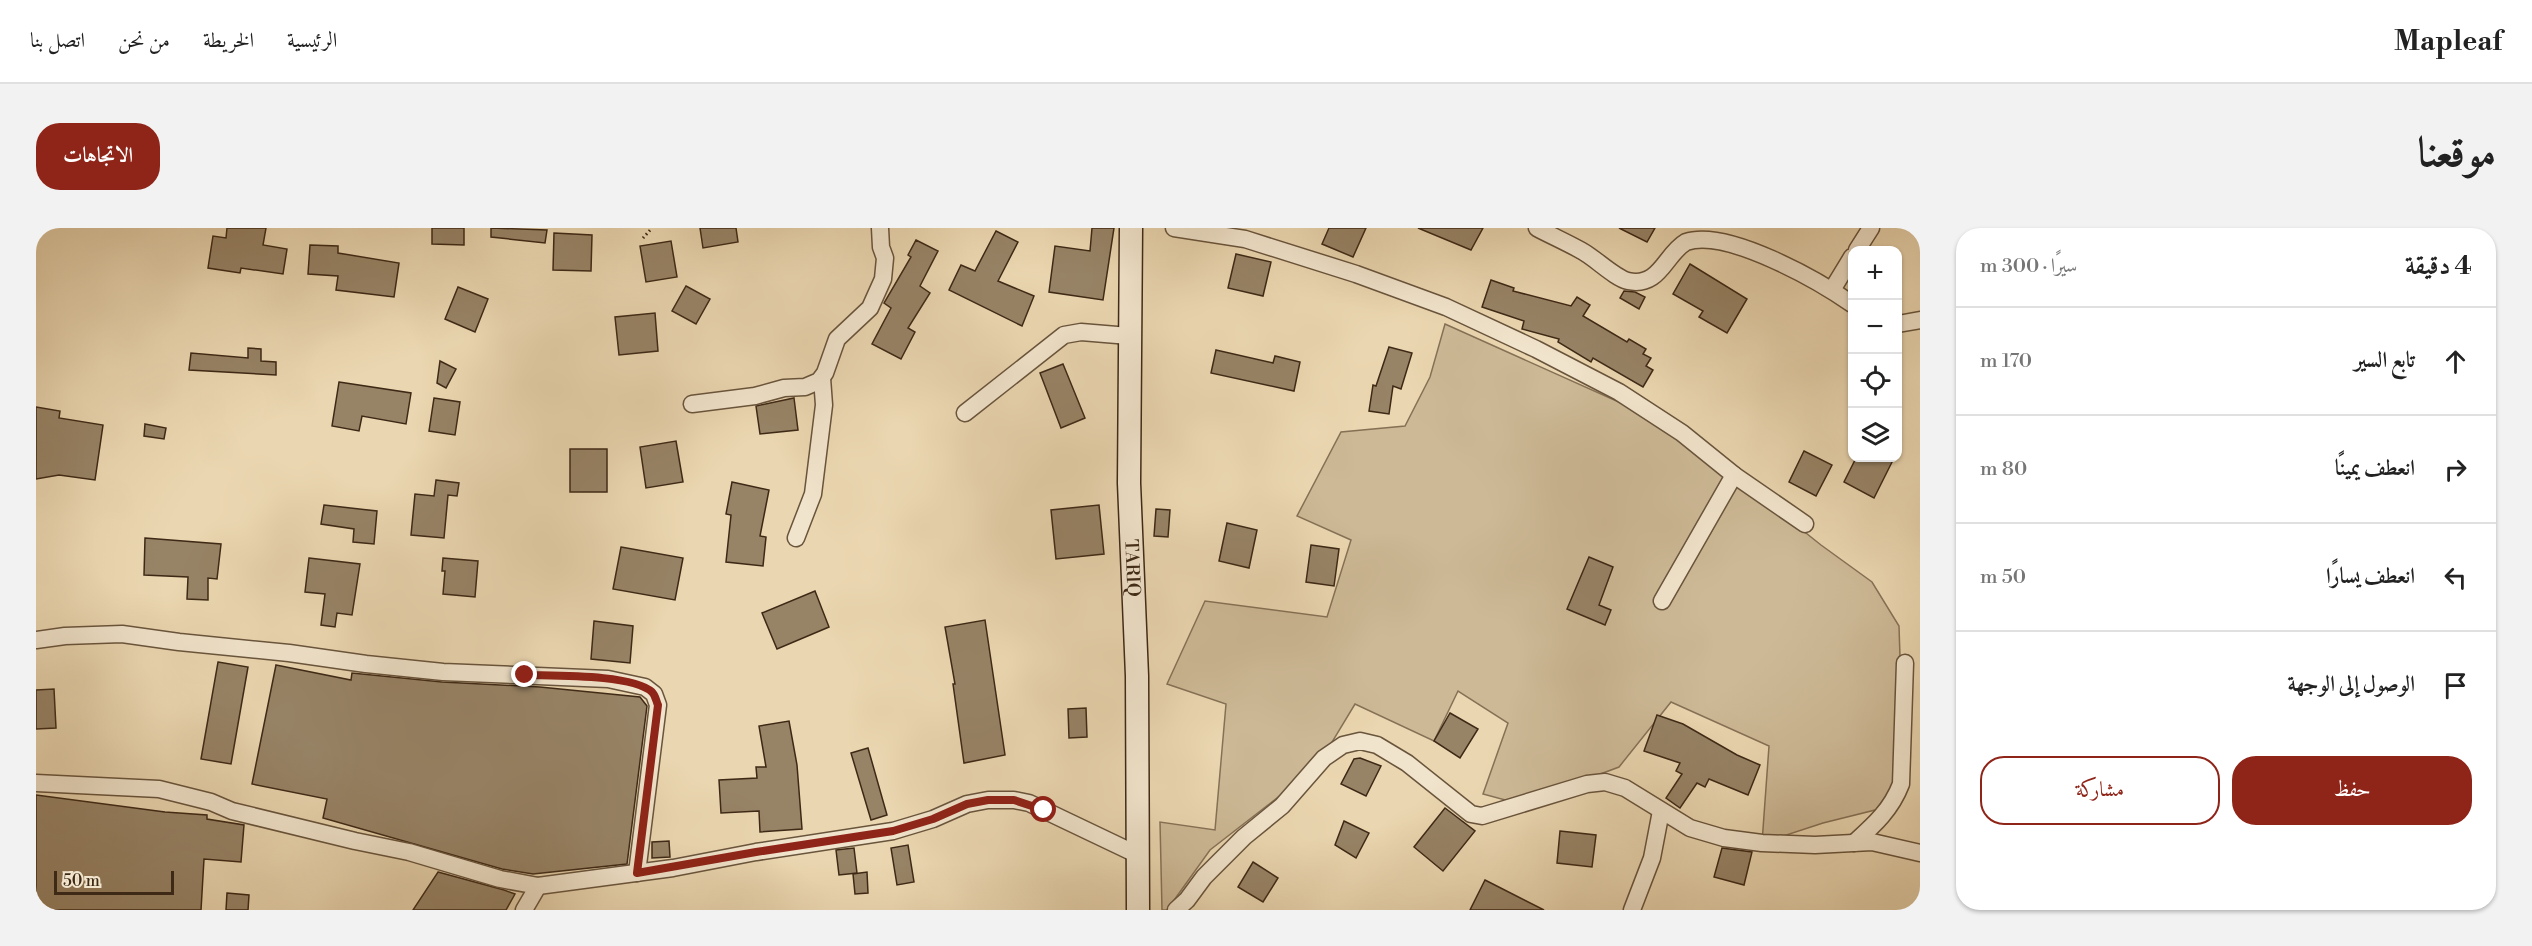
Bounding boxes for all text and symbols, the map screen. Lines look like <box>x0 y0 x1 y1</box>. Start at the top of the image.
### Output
text: Mapleaf <box>2394 24 2502 59</box>
text: اتصل بنا <box>30 28 85 54</box>
text: من نحن <box>118 28 170 54</box>
text: الخريطة <box>203 28 254 54</box>
text: الرئيسية <box>287 28 337 54</box>
button: الاتجاهات <box>36 123 160 190</box>
text: موقعنا <box>2418 127 2496 180</box>
map controls <box>1848 246 1902 462</box>
button: + <box>1848 246 1902 300</box>
text: 4 دقيقة <box>2405 250 2472 282</box>
text: سيرًا · 300 m <box>1980 254 2077 279</box>
button: − <box>1848 300 1902 354</box>
icon: ahead <box>2439 345 2472 378</box>
text: تابع السير <box>2354 347 2415 374</box>
text: 170 m <box>1980 349 2032 374</box>
button: locate <box>1848 354 1902 408</box>
button: layers <box>1848 408 1902 462</box>
icon: right <box>2439 453 2472 486</box>
text: انعطف يمينًا <box>2335 455 2415 482</box>
text: 80 m <box>1980 457 2027 482</box>
street label: TARIQ <box>1119 538 1145 597</box>
icon: left <box>2439 561 2472 594</box>
text: انعطف يسارًا <box>2326 563 2415 590</box>
text: 50 m <box>1980 565 2026 590</box>
route end <box>511 661 537 687</box>
icon: arrive <box>2439 669 2472 702</box>
text: الوصول إلى الوجهة <box>2287 671 2415 698</box>
button: مشاركة <box>1980 756 2220 825</box>
button: حفظ <box>2232 756 2472 825</box>
route start <box>1030 796 1056 822</box>
scale bar <box>54 868 174 896</box>
text: 50 m <box>63 871 100 891</box>

